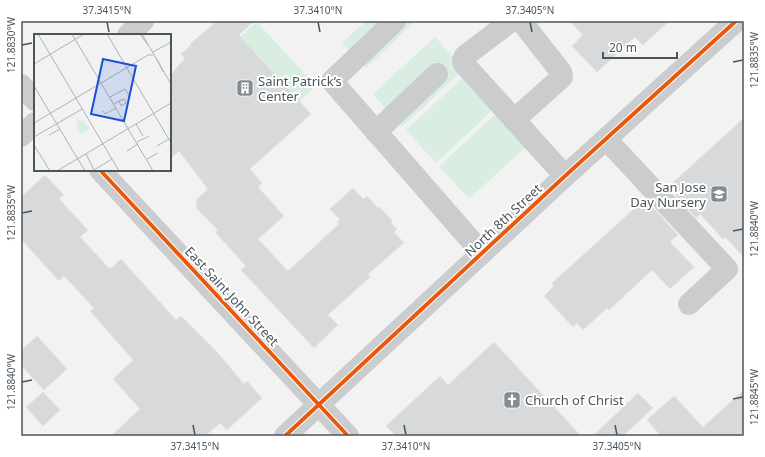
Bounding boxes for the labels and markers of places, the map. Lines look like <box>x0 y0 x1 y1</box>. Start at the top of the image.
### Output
place label: Saint Patrick’s Center <box>258 72 342 105</box>
building icon: Saint Patrick’s Center <box>235 78 255 98</box>
place label: San Jose Day Nursery <box>630 178 706 211</box>
school or university icon: San Jose Day Nursery <box>709 184 729 204</box>
church icon: Church of Christ <box>502 390 522 410</box>
place label: Church of Christ <box>525 391 624 409</box>

